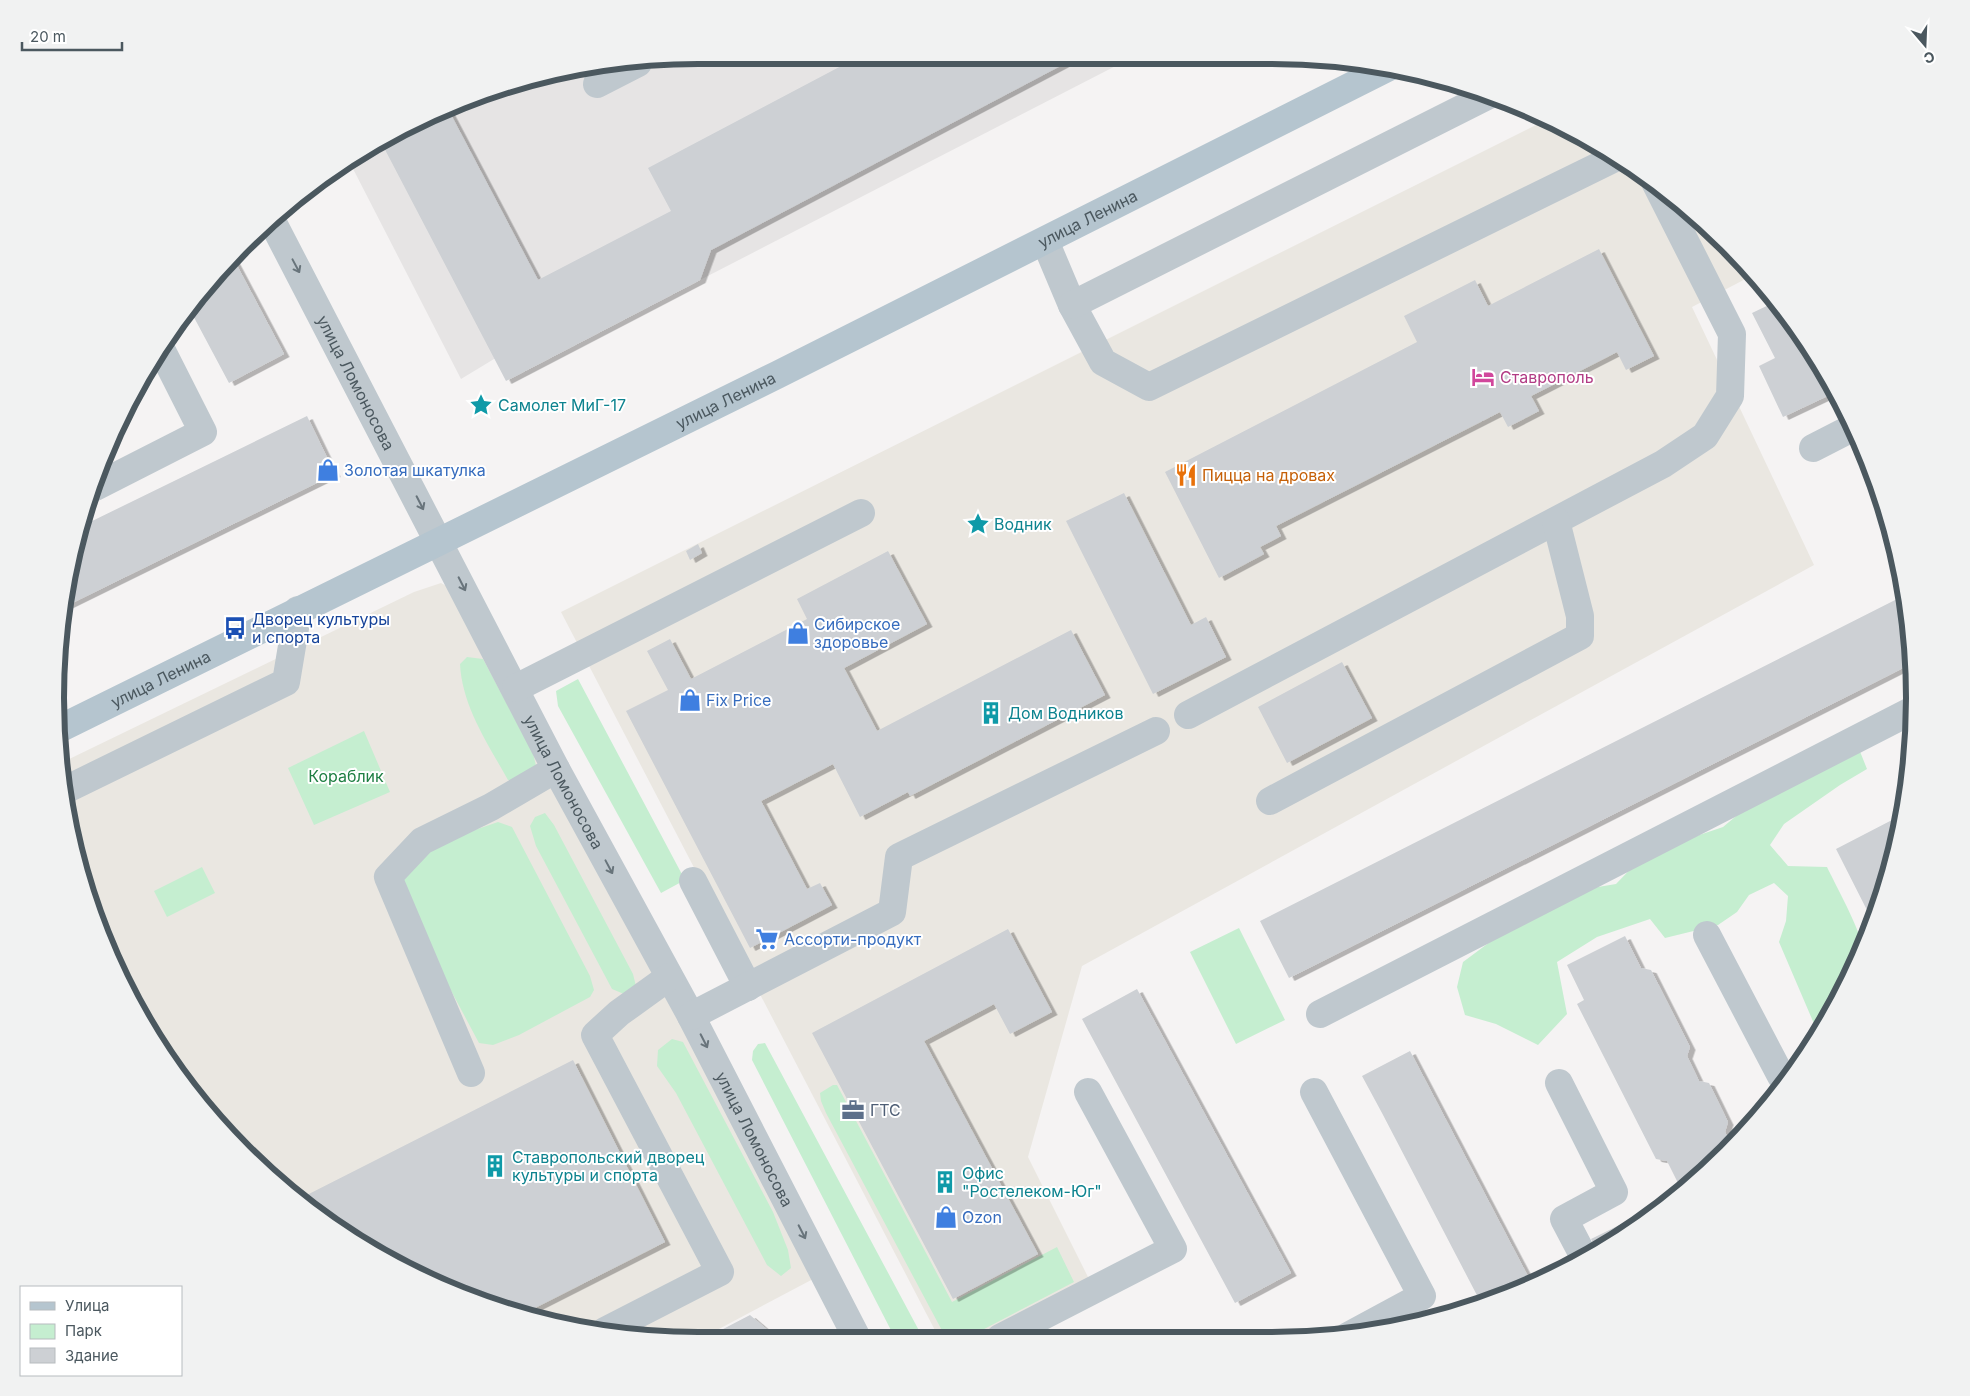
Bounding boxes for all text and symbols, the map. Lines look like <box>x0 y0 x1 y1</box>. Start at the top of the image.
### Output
scale bar <box>22 20 122 52</box>
north arrow <box>1900 20 1950 70</box>
text: 20 m <box>30 27 66 46</box>
text: С <box>1922 48 1937 67</box>
street label: улица Ленина <box>1035 185 1141 252</box>
one-way arrow <box>292 258 301 273</box>
street label: улица Ломоносова <box>313 312 399 454</box>
hotel icon: Ставрополь <box>1470 364 1496 390</box>
street label: улица Ленина <box>672 367 779 433</box>
place label: Ставрополь <box>1500 367 1594 387</box>
place icon: Самолет МиГ-17 <box>468 392 494 418</box>
place label: Самолет МиГ-17 <box>498 395 626 415</box>
shop icon: Золотая шкатулка <box>315 457 341 483</box>
place label: Золотая шкатулка <box>344 460 486 480</box>
restaurant icon: Пицца на дровах <box>1173 462 1199 488</box>
place label: Пицца на дровах <box>1202 465 1335 485</box>
one-way arrow <box>416 495 425 510</box>
place icon: Водник <box>965 511 991 537</box>
place label: Водник <box>994 514 1052 534</box>
one-way arrow <box>457 576 467 591</box>
place label: Дворец культуры и спорта <box>252 609 390 647</box>
place label: Сибирское здоровье <box>814 614 900 652</box>
bus stop icon: Дворец культуры и спорта <box>222 615 248 641</box>
shop icon: Сибирское здоровье <box>785 620 811 646</box>
street label: улица Ленина <box>107 646 214 712</box>
shop icon: Fix Price <box>677 687 703 713</box>
place label: Fix Price <box>706 690 771 710</box>
building icon: Дом Водников <box>978 700 1004 726</box>
place label: Дом Водников <box>1008 703 1124 723</box>
street label: улица Ломоносова <box>520 711 608 852</box>
park label: Кораблик <box>308 766 384 786</box>
one-way arrow <box>605 860 615 874</box>
supermarket icon: Ассорти-продукт <box>754 926 780 952</box>
place label: Ассорти-продукт <box>784 929 922 949</box>
one-way arrow <box>700 1033 709 1048</box>
street label: улица Ломоносова <box>711 1068 798 1210</box>
office icon: ГТС <box>840 1097 866 1123</box>
place label: ГТС <box>870 1100 901 1120</box>
place label: Ставропольский дворец культуры и спорта <box>512 1147 705 1185</box>
building icon: Ставропольский дворец культуры и спорта <box>482 1153 508 1179</box>
place label: Офис "Ростелеком-Юг" <box>962 1163 1102 1201</box>
building icon: Офис "Ростелеком-Юг" <box>932 1169 958 1195</box>
shop icon: Ozon <box>933 1204 959 1230</box>
place label: Ozon <box>962 1207 1002 1227</box>
one-way arrow <box>798 1224 807 1239</box>
legend <box>20 1286 182 1376</box>
text: Улица <box>65 1296 109 1315</box>
text: Парк <box>65 1321 102 1340</box>
text: Здание <box>65 1346 119 1365</box>

